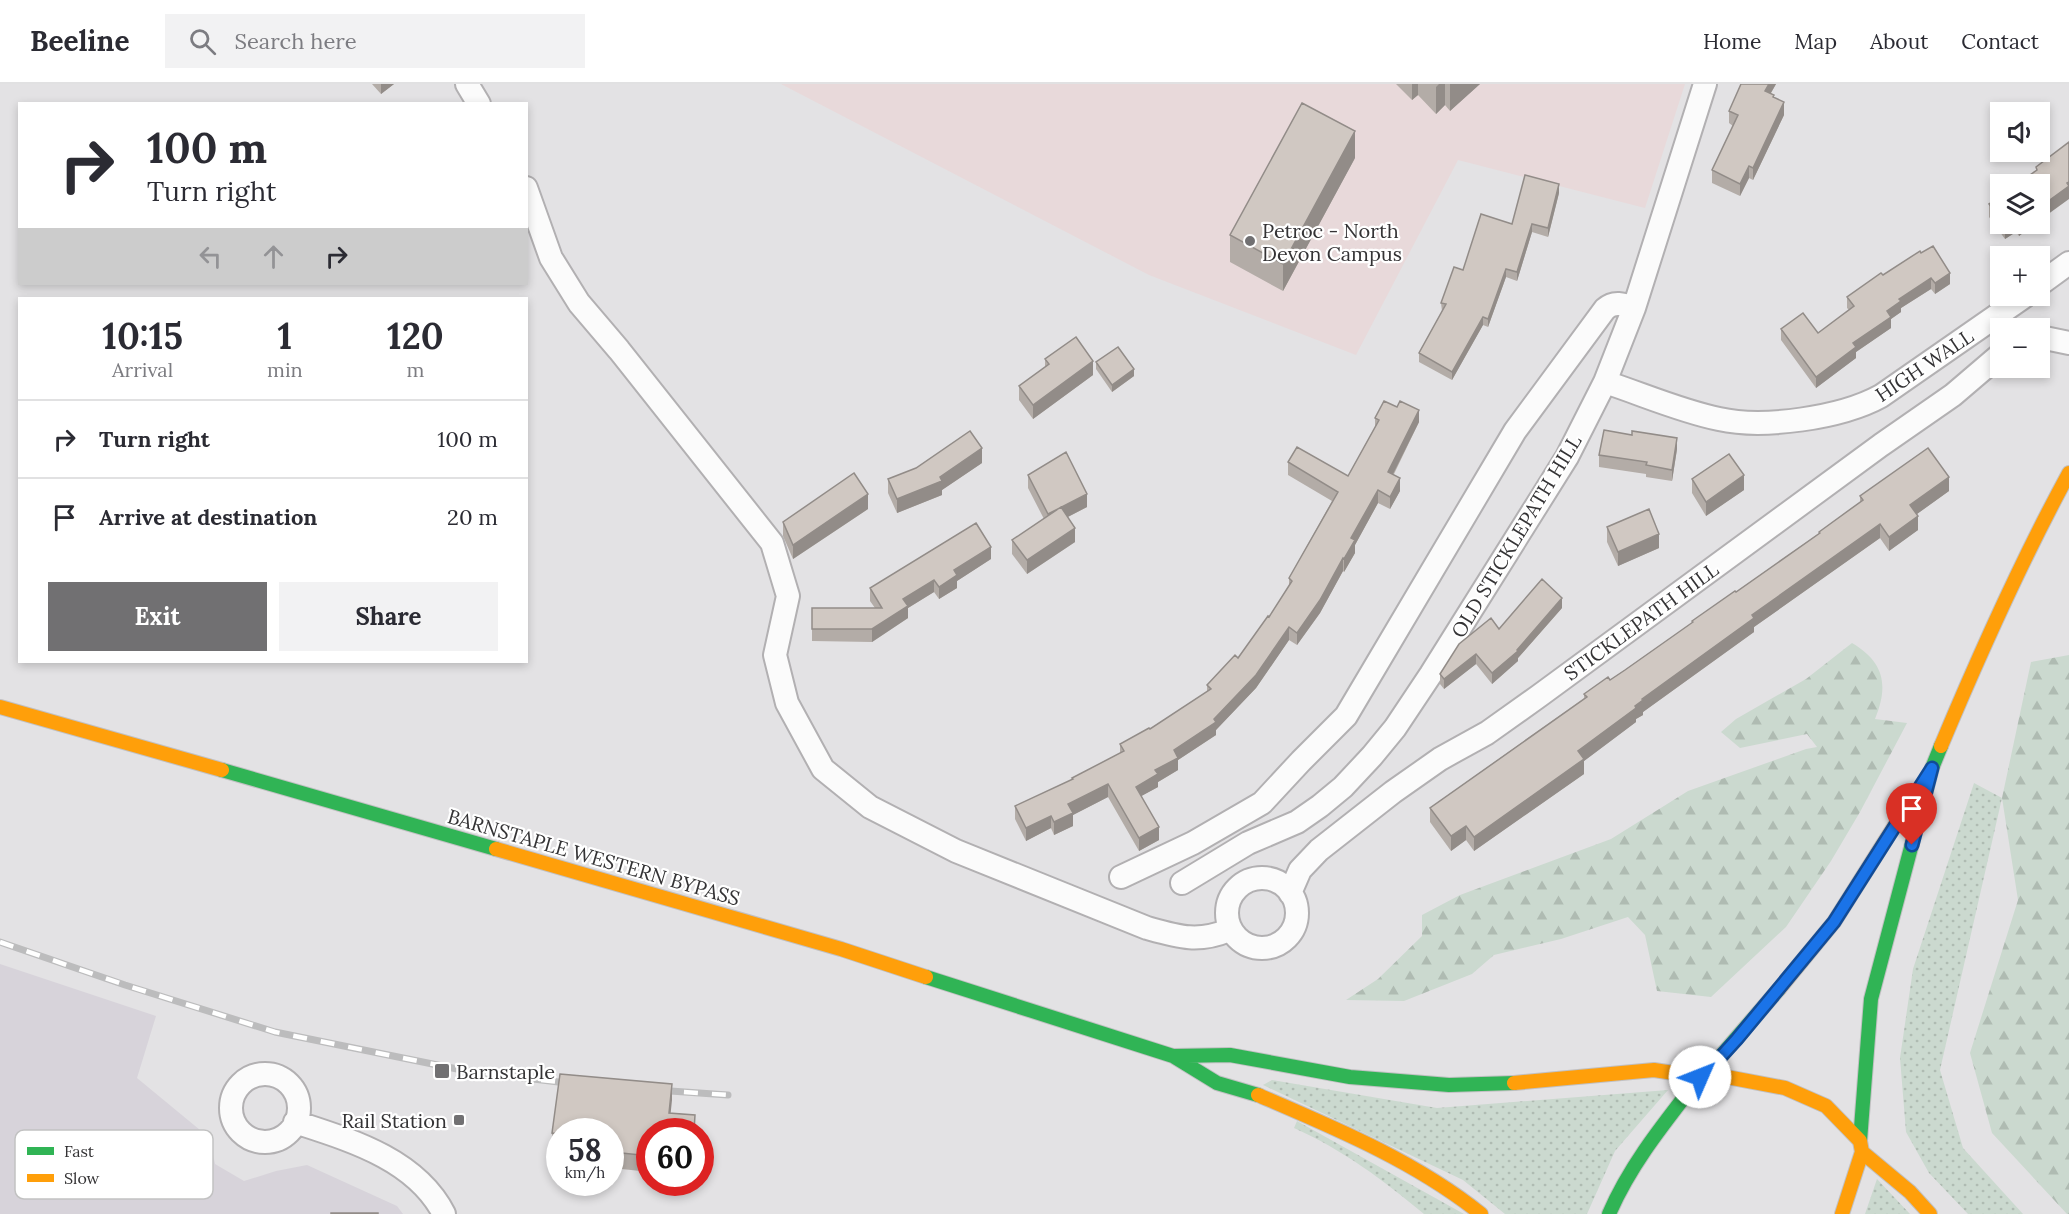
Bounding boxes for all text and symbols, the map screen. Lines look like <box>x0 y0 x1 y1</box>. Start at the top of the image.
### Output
search box <box>165 14 585 68</box>
text: Beeline <box>30 23 129 59</box>
icon: search <box>186 25 219 58</box>
text: Search here <box>234 27 357 55</box>
text: Home <box>1703 28 1761 55</box>
text: Map <box>1794 28 1837 55</box>
text: About <box>1870 28 1928 55</box>
text: Contact <box>1961 28 2039 55</box>
map controls <box>1990 102 2050 378</box>
button: sound <box>1990 102 2050 162</box>
text: 100 m <box>147 121 267 175</box>
icon: right <box>48 126 126 204</box>
text: Turn right <box>147 174 276 208</box>
button: layers <box>1990 174 2050 234</box>
place label: Petroc - North Devon Campus <box>1262 218 1402 266</box>
marker: Petroc - North Devon Campus <box>1243 234 1257 248</box>
icon: left <box>194 240 227 273</box>
icon: ahead <box>257 240 290 273</box>
icon: right <box>320 240 353 273</box>
button: + <box>1990 246 2050 306</box>
text: 10:15 <box>102 313 183 359</box>
text: 1 <box>278 313 292 359</box>
text: 120 <box>387 313 444 359</box>
button: − <box>1990 318 2050 378</box>
street label: HIGH WALL <box>1870 323 1978 407</box>
text: Arrival <box>112 357 173 382</box>
text: min <box>267 357 303 382</box>
text: m <box>406 357 424 382</box>
icon: right <box>48 423 81 456</box>
text: Turn right <box>99 425 210 453</box>
text: 100 m <box>437 425 498 453</box>
street label: OLD STICKLEPATH HILL <box>1445 430 1587 642</box>
icon: arrive <box>48 501 81 534</box>
text: Arrive at destination <box>99 503 317 531</box>
text: 20 m <box>447 503 498 531</box>
street label: STICKLEPATH HILL <box>1559 556 1723 685</box>
button: Exit <box>48 582 267 651</box>
button: Share <box>279 582 498 651</box>
pin <box>1886 783 1937 845</box>
icon: arrive <box>1895 792 1928 825</box>
street label: BARNSTAPLE WESTERN BYPASS <box>445 803 743 911</box>
position arrow <box>1668 1045 1732 1109</box>
place label: Barnstaple <box>456 1059 555 1084</box>
marker: Barnstaple <box>433 1062 451 1080</box>
place label: Rail Station <box>341 1108 447 1133</box>
marker: Rail Station <box>452 1113 466 1127</box>
speed limit sign: 60 <box>636 1118 714 1196</box>
legend <box>15 1130 213 1199</box>
text: 58 <box>568 1131 602 1169</box>
text: Fast <box>64 1141 95 1161</box>
text: km/h <box>565 1163 605 1182</box>
text: Slow <box>64 1168 100 1188</box>

